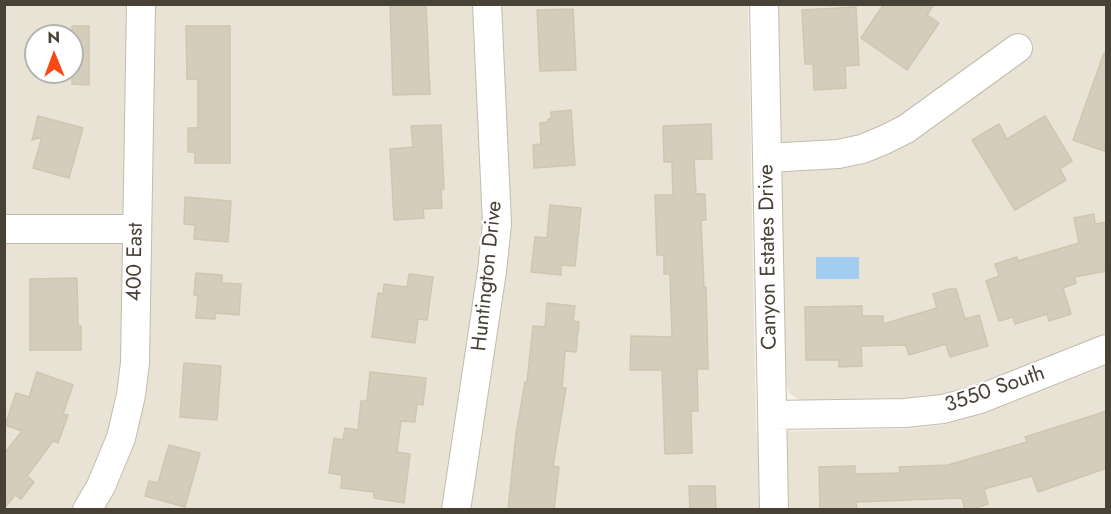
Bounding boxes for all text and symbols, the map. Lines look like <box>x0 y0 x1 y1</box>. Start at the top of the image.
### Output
north arrow <box>24 24 84 84</box>
text: N <box>47 26 60 49</box>
street label: Canyon Estates Drive <box>755 164 783 350</box>
street label: Huntington Drive <box>468 200 508 352</box>
street label: 400 East <box>123 222 149 302</box>
street label: 3550 South <box>942 361 1048 419</box>

